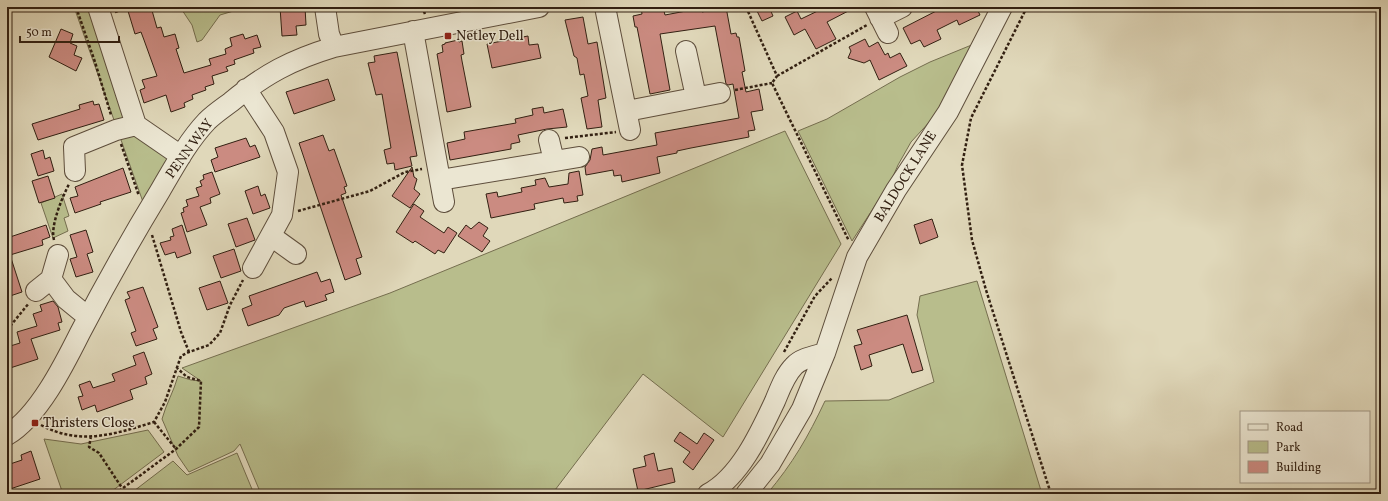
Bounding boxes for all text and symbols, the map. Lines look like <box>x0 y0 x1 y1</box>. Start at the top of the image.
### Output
scale bar <box>20 18 119 44</box>
text: 50 m <box>26 25 52 41</box>
place label: Netley Dell <box>456 27 524 46</box>
marker: Netley Dell <box>443 31 453 41</box>
street label: PENN WAY <box>162 115 218 183</box>
street label: BALDOCK LANE <box>870 128 942 226</box>
legend <box>1240 411 1370 483</box>
place label: Thristers Close <box>43 414 135 433</box>
marker: Thristers Close <box>30 418 40 428</box>
text: Road <box>1276 420 1303 436</box>
text: Park <box>1276 440 1301 456</box>
text: Building <box>1276 460 1321 476</box>

